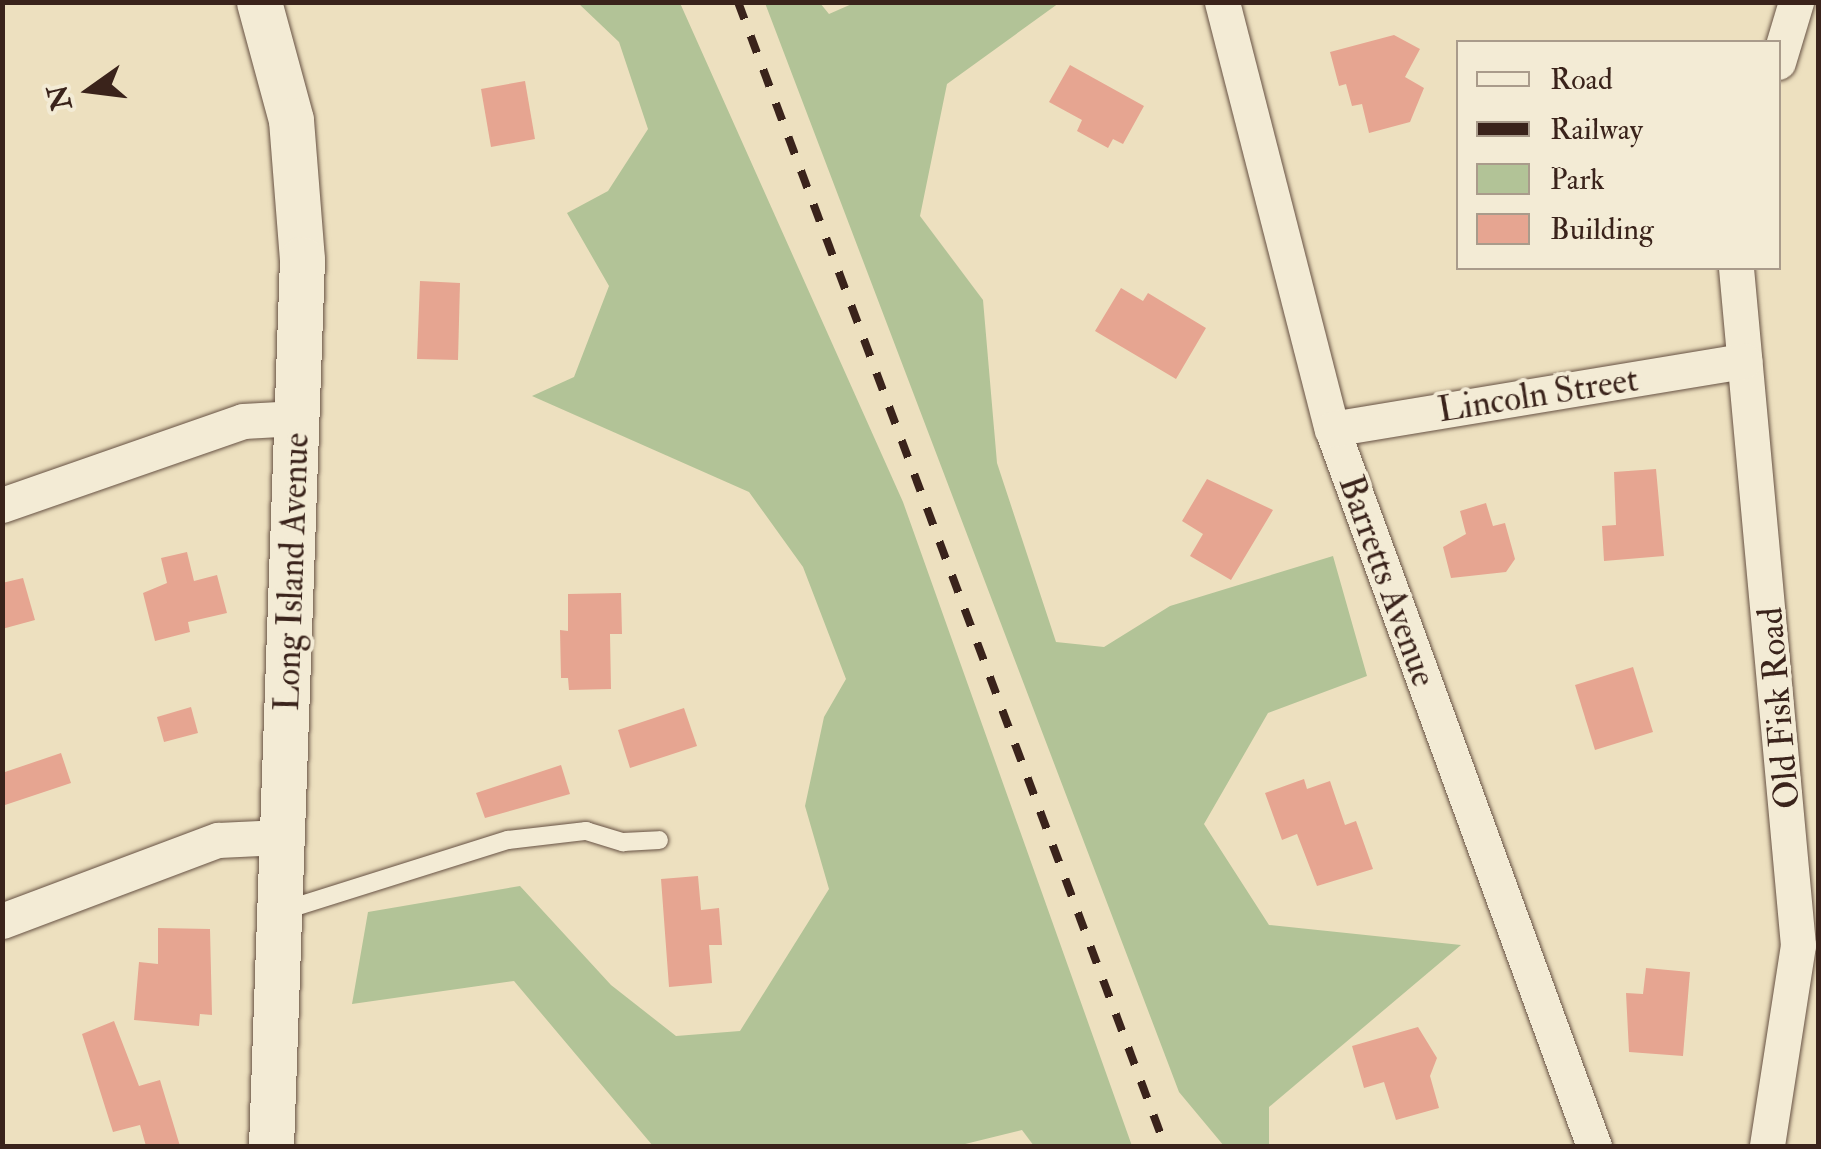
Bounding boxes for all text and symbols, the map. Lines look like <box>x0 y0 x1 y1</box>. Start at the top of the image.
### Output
north arrow <box>40 40 140 140</box>
legend <box>1456 40 1781 270</box>
text: Road <box>1550 61 1613 98</box>
text: N <box>40 81 80 114</box>
text: Railway <box>1550 111 1643 148</box>
text: Park <box>1550 161 1605 198</box>
text: Building <box>1550 211 1654 248</box>
street label: Lincoln Street <box>1435 358 1641 432</box>
street label: Long Island Avenue <box>266 432 318 712</box>
street label: Barretts Avenue <box>1329 470 1445 692</box>
street label: Old Fisk Road <box>1749 606 1809 810</box>

